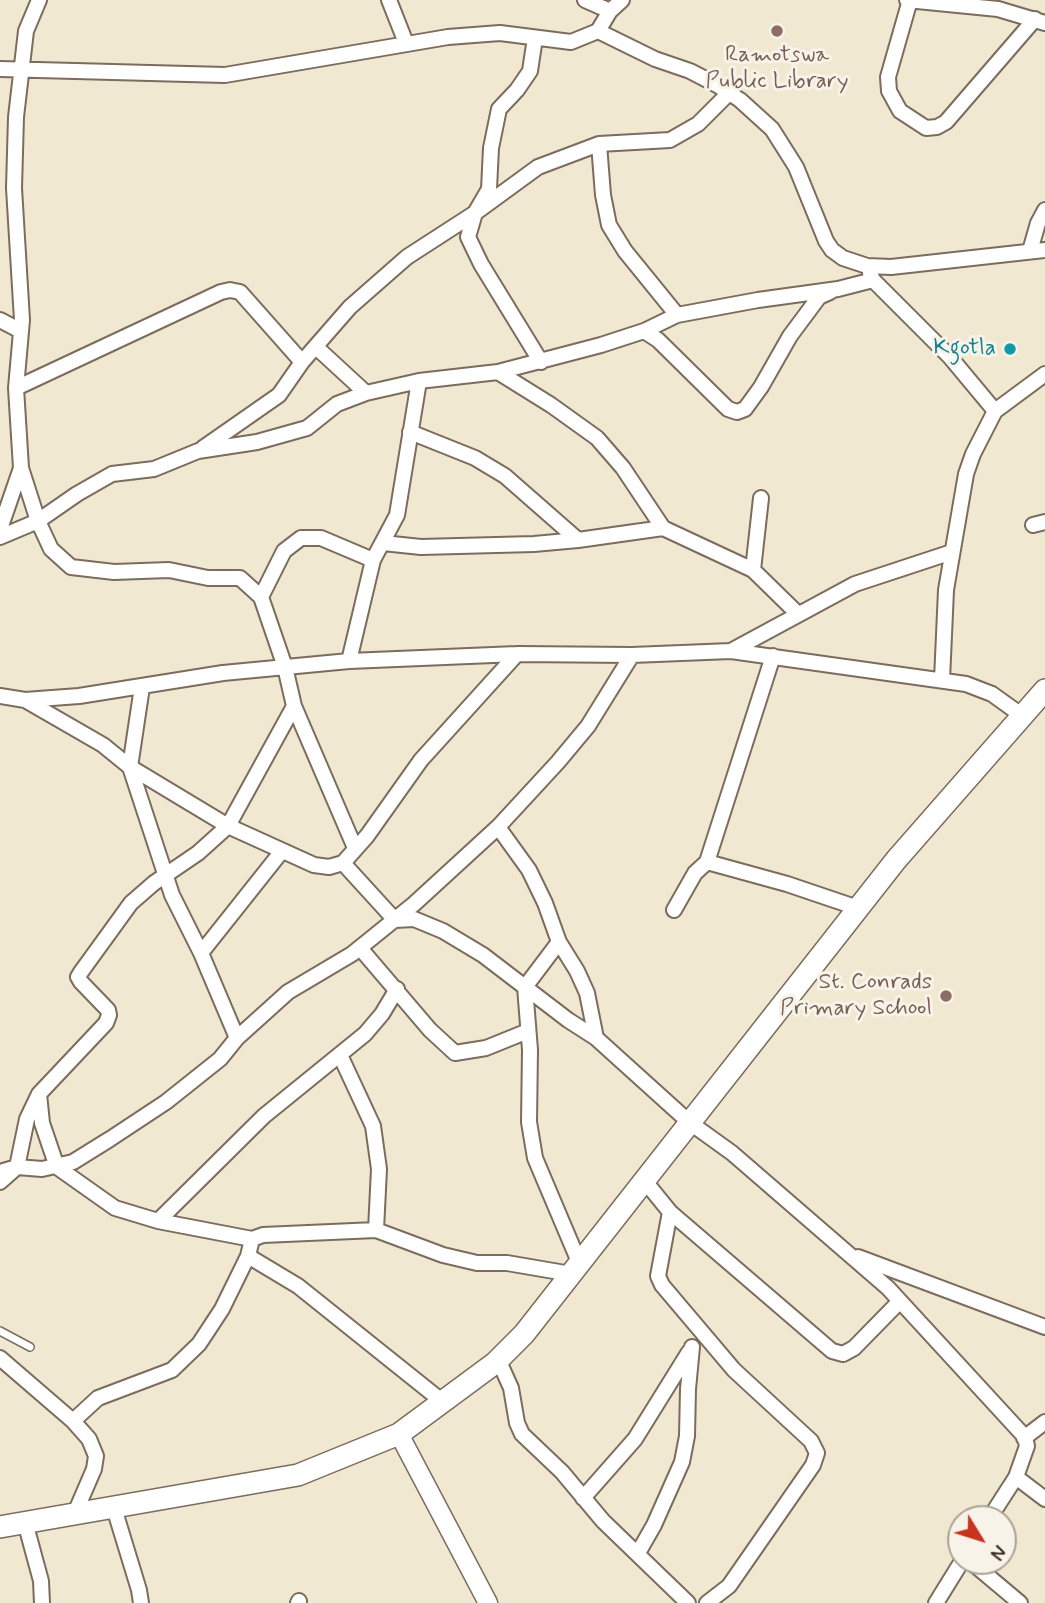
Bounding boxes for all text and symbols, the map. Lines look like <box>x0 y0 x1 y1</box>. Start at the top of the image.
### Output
marker: Ramotswa Public Library <box>769 23 785 39</box>
place label: Ramotswa Public Library <box>706 42 848 96</box>
place label: Kgotla <box>933 335 996 363</box>
marker: Kgotla <box>1002 341 1018 357</box>
place label: St. Conrads Primary School <box>780 969 932 1023</box>
marker: St. Conrads Primary School <box>938 988 954 1004</box>
north arrow <box>947 1505 1017 1575</box>
text: N <box>984 1539 1011 1565</box>

